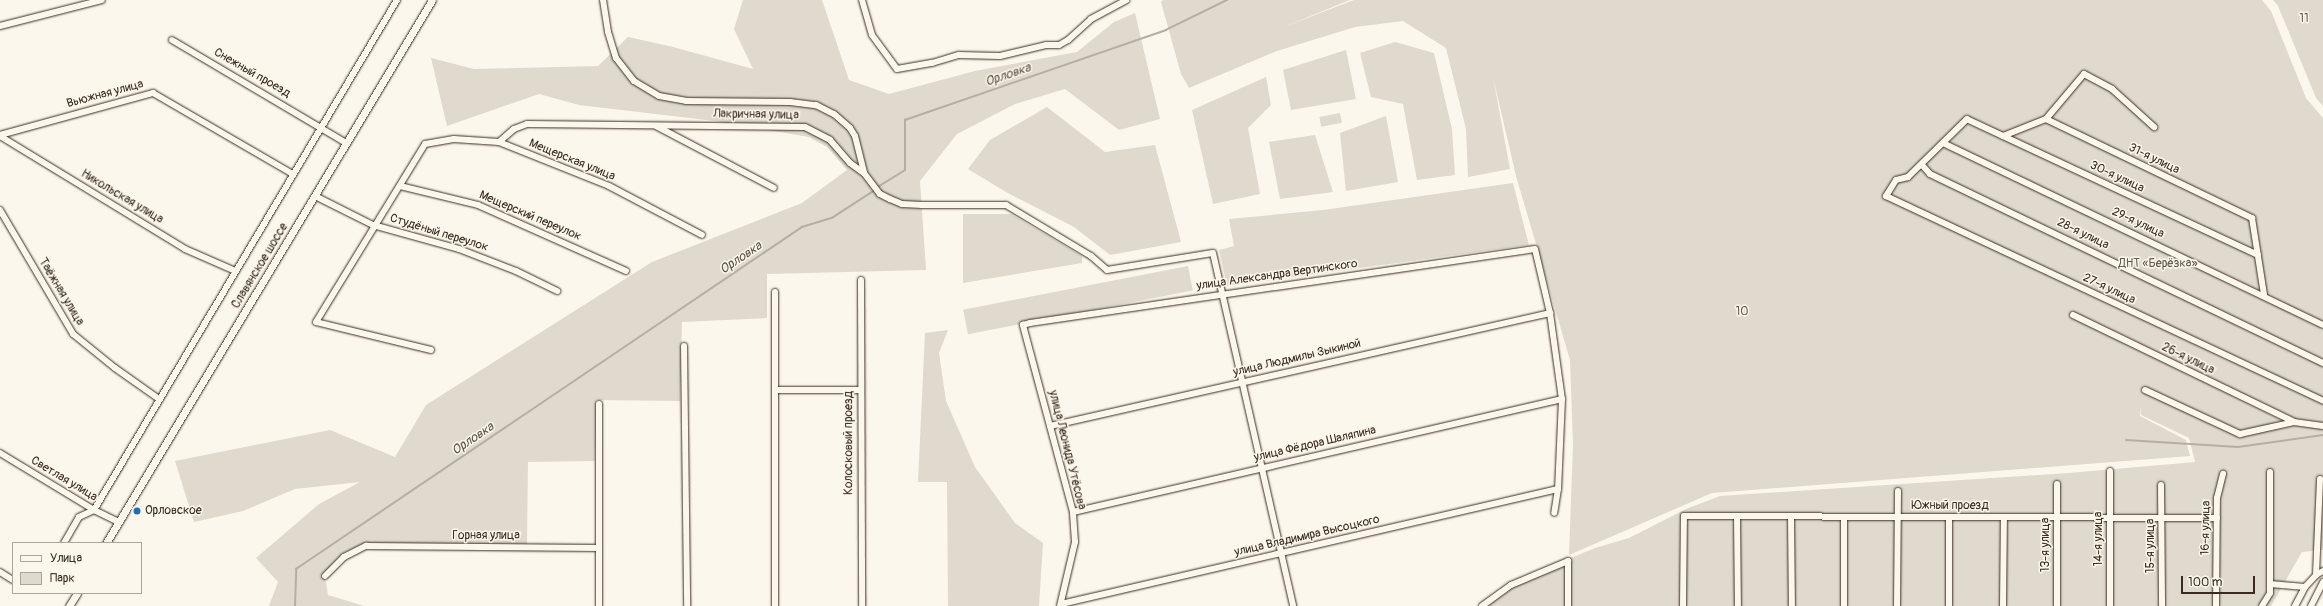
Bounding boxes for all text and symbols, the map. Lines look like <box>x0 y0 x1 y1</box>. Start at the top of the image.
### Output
park label: 11 <box>2299 12 2309 26</box>
street label: Снежный проезд <box>211 45 293 101</box>
water label: Орловка <box>983 60 1033 90</box>
street label: Вьюжная улица <box>65 77 145 111</box>
street label: Лакричная улица <box>713 107 799 123</box>
street label: Мещерская улица <box>527 136 617 184</box>
street label: 31-я улица <box>2126 141 2182 177</box>
street label: 30-я улица <box>2088 158 2146 196</box>
street label: Никольская улица <box>78 167 166 227</box>
street label: Мещерский переулок <box>477 188 583 244</box>
street label: 29-я улица <box>2110 205 2166 241</box>
street label: Студёный переулок <box>388 211 490 255</box>
street label: 28-я улица <box>2055 215 2111 253</box>
street label: Славянское шоссе <box>229 221 291 311</box>
water label: Орловка <box>717 238 765 278</box>
street label: Таёжная улица <box>35 256 87 328</box>
street label: улица Александра Вертинского <box>1196 257 1358 293</box>
park label: ДНТ «Берёзка» <box>2119 257 2197 271</box>
street label: 27-я улица <box>2080 271 2138 307</box>
park label: 10 <box>1736 305 1748 319</box>
street label: улица Людмилы Зыкиной <box>1232 336 1362 380</box>
street label: 26-я улица <box>2159 340 2217 378</box>
street label: улица Леонида Утёсова <box>1045 389 1089 511</box>
street label: Колосковый проезд <box>842 391 856 495</box>
water label: Орловка <box>449 419 497 459</box>
street label: улица Фёдора Шаляпина <box>1253 423 1377 465</box>
street label: Светлая улица <box>28 453 100 505</box>
street label: Южный проезд <box>1911 499 1989 513</box>
street label: 16-я улица <box>2198 500 2214 556</box>
place label: Орловское <box>145 504 202 518</box>
marker: Орловское <box>132 506 142 516</box>
street label: улица Владимира Высоцкого <box>1233 512 1381 560</box>
street label: 14-я улица <box>2092 512 2106 566</box>
street label: 13-я улица <box>2039 518 2053 572</box>
street label: 15-я улица <box>2144 519 2158 573</box>
street label: Горная улица <box>452 529 520 543</box>
legend <box>12 542 142 594</box>
text: Улица <box>50 551 82 566</box>
scale bar <box>2183 568 2257 594</box>
text: Парк <box>50 571 75 586</box>
text: 100 m <box>2188 575 2222 590</box>

